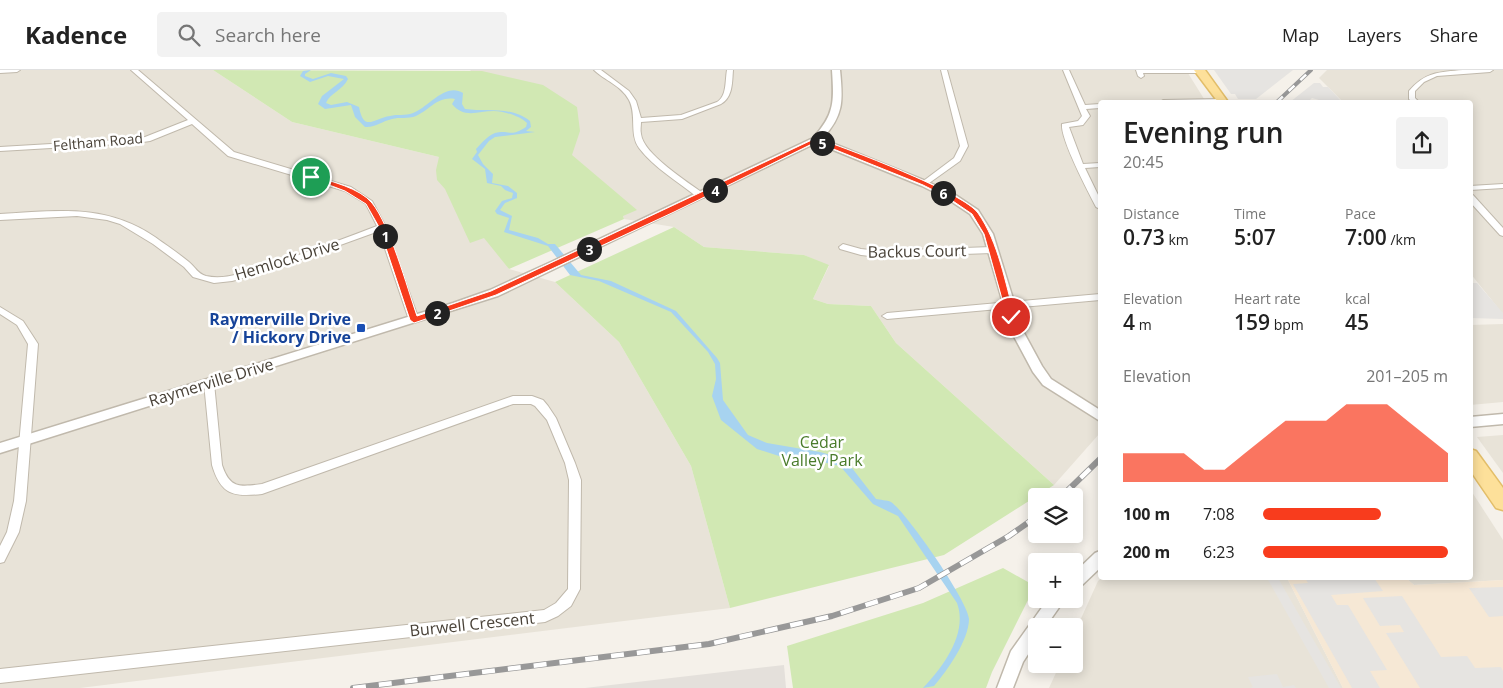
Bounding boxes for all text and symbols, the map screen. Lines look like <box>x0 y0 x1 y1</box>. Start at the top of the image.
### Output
search box <box>157 12 507 57</box>
text: Kadence <box>25 18 127 51</box>
icon: search <box>175 21 203 49</box>
text: Search here <box>215 22 321 48</box>
text: Map <box>1282 23 1319 47</box>
text: Layers <box>1347 23 1402 47</box>
text: Share <box>1430 23 1478 47</box>
text: Evening run <box>1123 113 1284 151</box>
button: share <box>1396 117 1448 169</box>
street label: Feltham Road <box>52 128 144 155</box>
pin: 5 <box>810 130 834 156</box>
text: 5 <box>818 134 827 153</box>
text: 20:45 <box>1123 151 1164 173</box>
pin <box>290 156 332 198</box>
icon: arrive <box>297 163 325 191</box>
pin: 4 <box>702 178 728 202</box>
pin: 6 <box>930 180 956 206</box>
text: 4 <box>711 181 720 200</box>
text: 6 <box>939 184 948 203</box>
text: Distance <box>1123 204 1179 223</box>
text: Time <box>1234 204 1266 223</box>
text: Pace <box>1345 204 1376 223</box>
text: 0.73 <box>1123 223 1165 251</box>
text: 5:07 <box>1234 223 1276 251</box>
text: 7:00 <box>1345 223 1387 251</box>
pin: 1 <box>372 224 398 248</box>
text: 1 <box>381 227 390 246</box>
text: km <box>1165 230 1189 249</box>
text: /km <box>1387 230 1416 249</box>
street label: Hemlock Drive <box>232 233 342 285</box>
pin: 3 <box>576 236 602 262</box>
street label: Backus Court <box>867 239 967 263</box>
text: 3 <box>585 240 594 259</box>
text: Elevation <box>1123 289 1182 308</box>
text: Heart rate <box>1234 289 1301 308</box>
text: kcal <box>1345 289 1370 308</box>
pin <box>990 296 1032 338</box>
pin: 2 <box>424 300 450 326</box>
icon: check <box>997 303 1025 331</box>
text: 2 <box>433 304 442 323</box>
place label: Raymerville Drive / Hickory Drive <box>209 308 351 348</box>
text: 4 <box>1123 308 1135 336</box>
text: 159 <box>1234 308 1270 336</box>
text: 45 <box>1345 308 1369 336</box>
text: m <box>1135 315 1152 334</box>
text: bpm <box>1270 315 1304 334</box>
marker: Raymerville Drive / Hickory Drive <box>355 322 367 334</box>
street label: Raymerville Drive <box>146 353 276 411</box>
text: Elevation <box>1123 365 1191 387</box>
text: 201–205 m <box>1366 365 1448 387</box>
park label: Cedar Valley Park <box>781 431 863 471</box>
map controls <box>1028 488 1083 673</box>
button: layers <box>1028 488 1083 543</box>
text: 100 m <box>1123 503 1170 525</box>
text: 7:08 <box>1203 503 1235 525</box>
text: 200 m <box>1123 541 1170 563</box>
text: 6:23 <box>1203 541 1235 563</box>
button: + <box>1028 553 1083 608</box>
street label: Burwell Crescent <box>408 606 536 642</box>
button: − <box>1028 618 1083 673</box>

